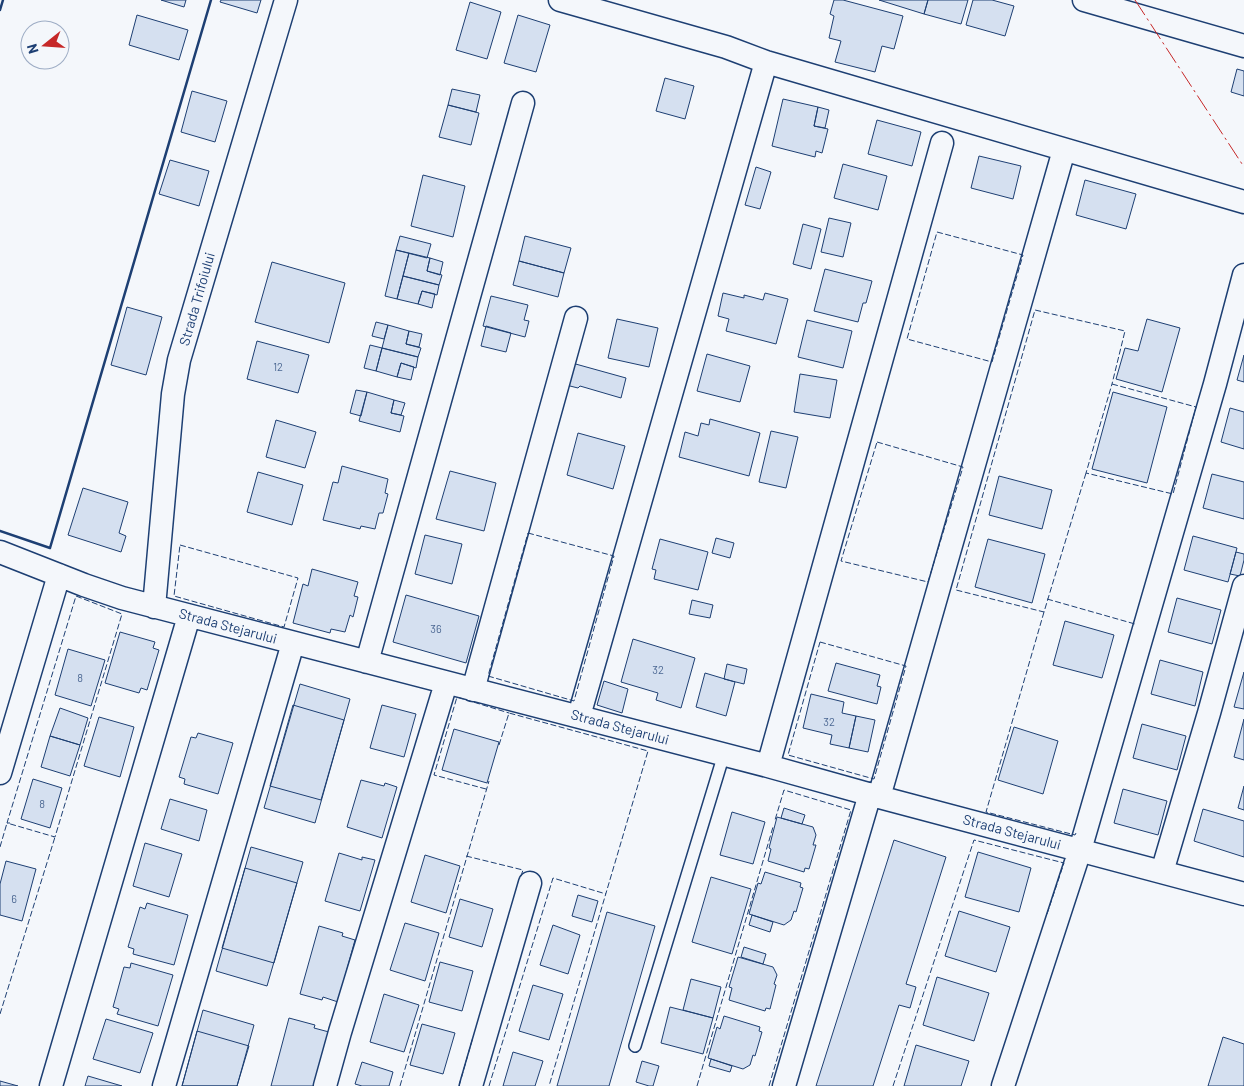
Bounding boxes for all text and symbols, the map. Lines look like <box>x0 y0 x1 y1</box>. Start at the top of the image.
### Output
north arrow <box>20 20 70 70</box>
text: N <box>23 42 42 56</box>
street label: Strada Trifoiului <box>175 250 218 347</box>
house number: 12 <box>273 360 283 373</box>
street label: Strada Stejarului <box>177 604 279 647</box>
house number: 36 <box>430 622 442 635</box>
house number: 32 <box>652 663 664 676</box>
house number: 8 <box>77 671 83 684</box>
street label: Strada Stejarului <box>569 705 671 748</box>
house number: 32 <box>823 715 835 728</box>
house number: 8 <box>39 797 45 810</box>
street label: Strada Stejarului <box>961 810 1063 853</box>
house number: 6 <box>11 892 17 905</box>

